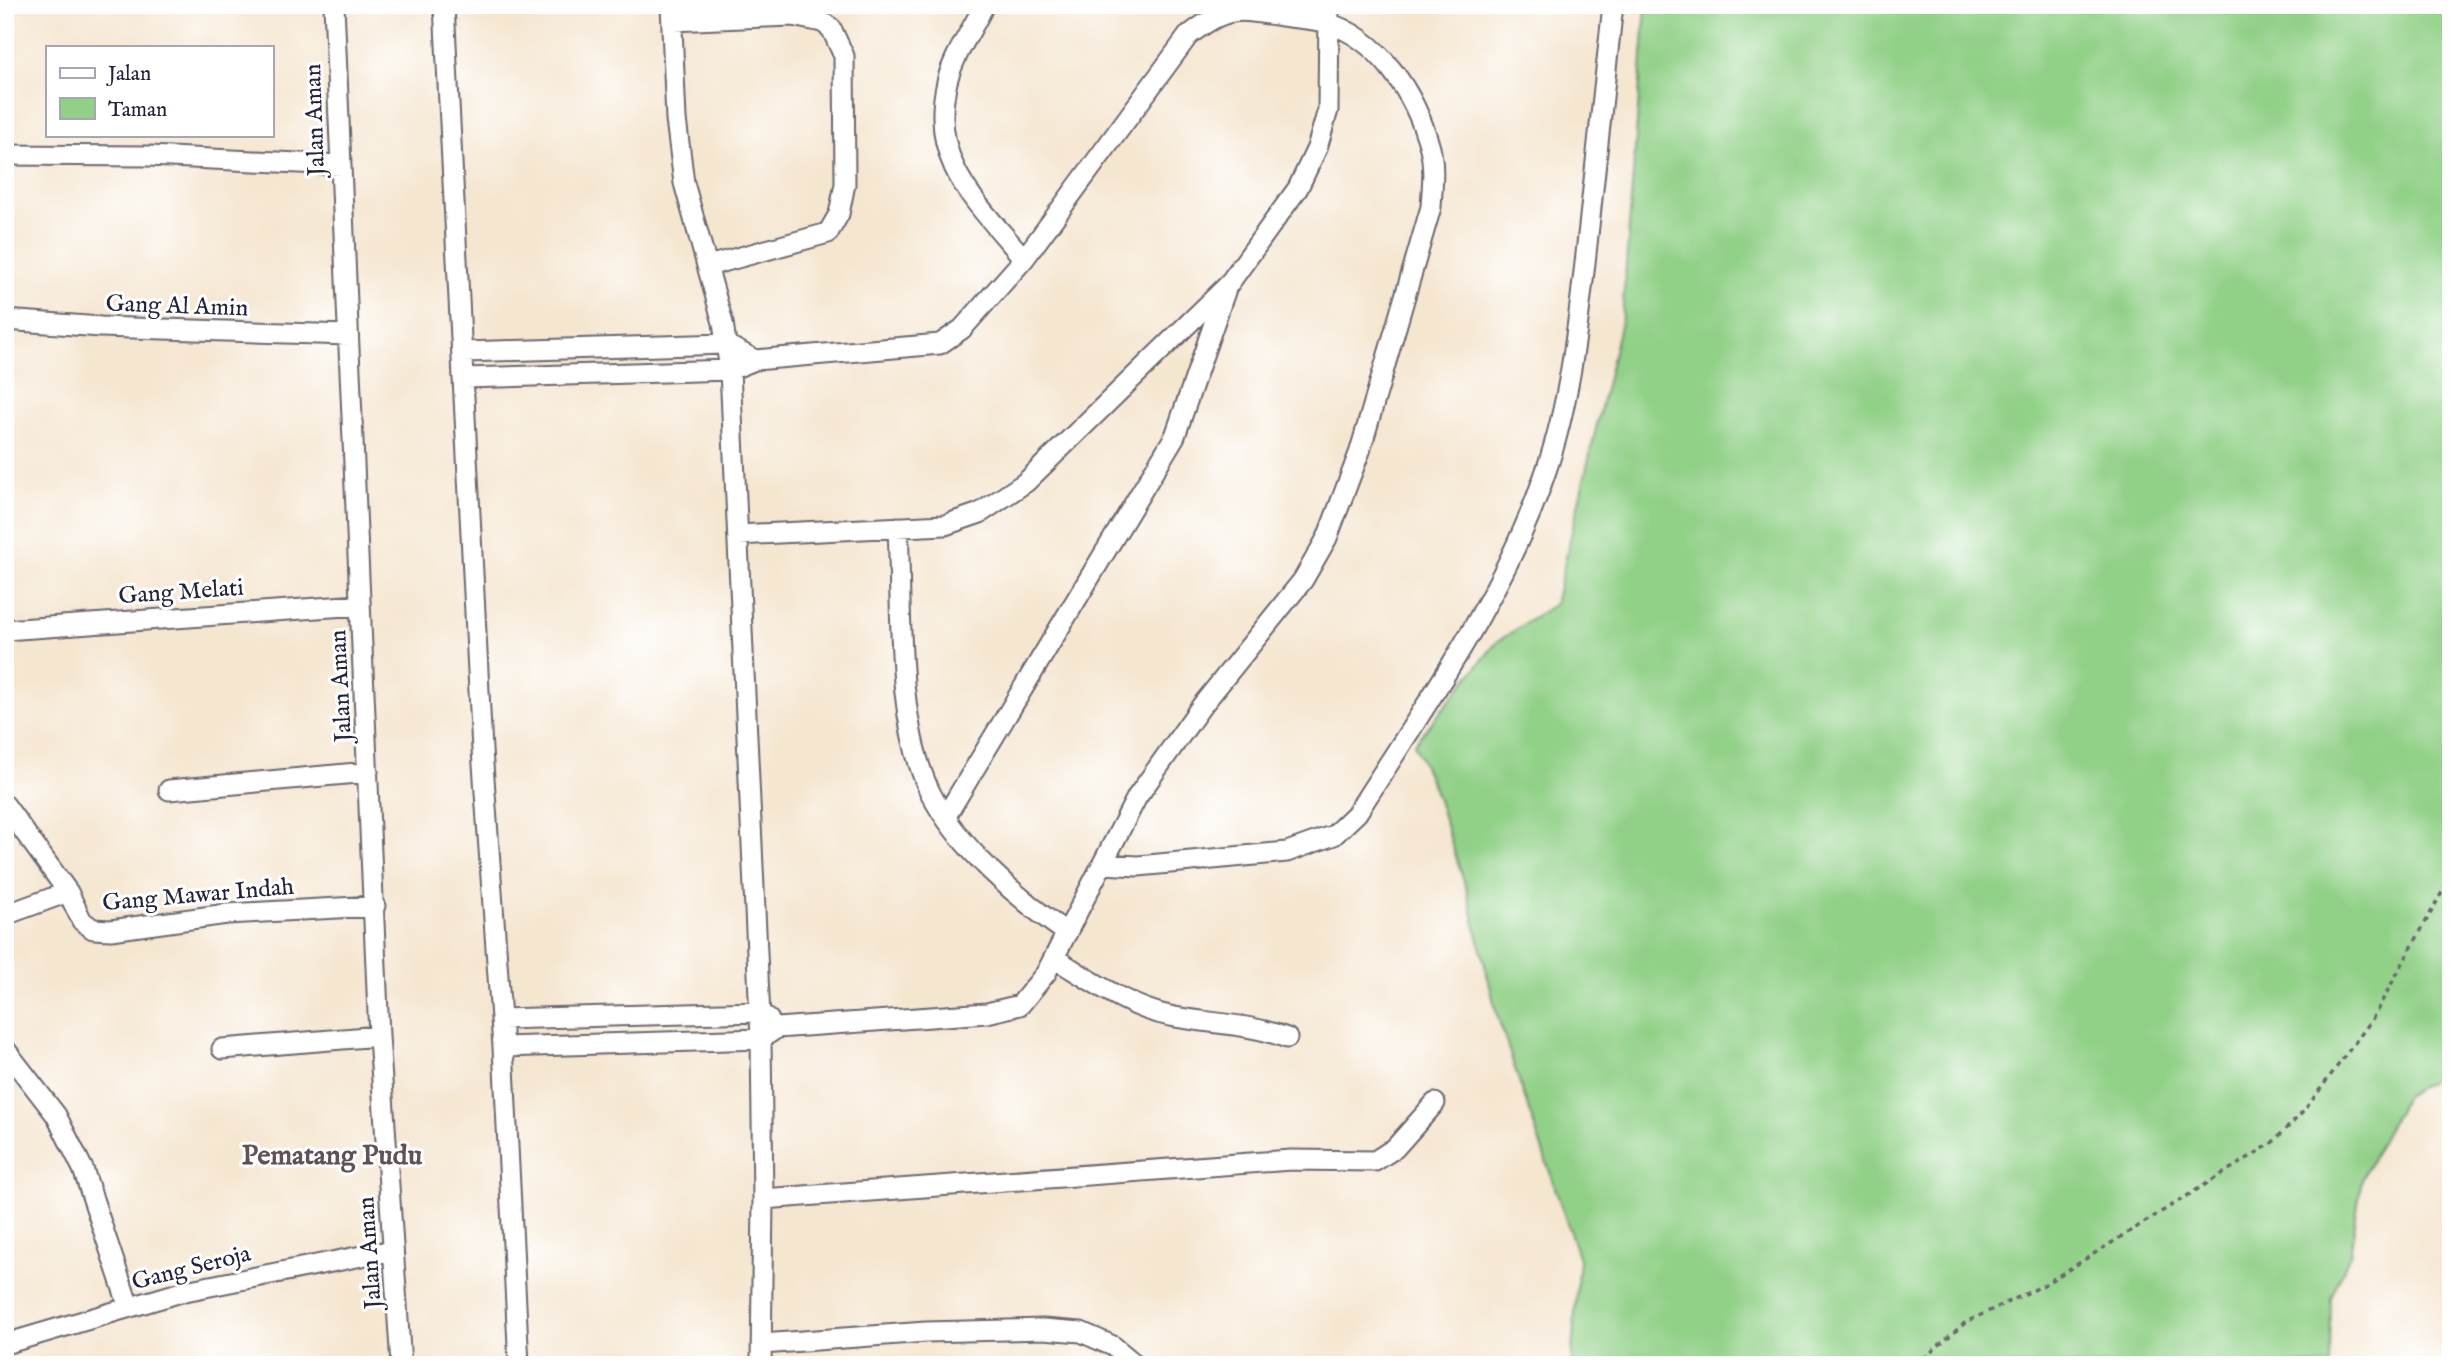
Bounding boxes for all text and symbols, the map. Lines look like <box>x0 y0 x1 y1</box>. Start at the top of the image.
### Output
legend <box>46 46 273 136</box>
text: Jalan <box>106 61 151 88</box>
street label: Jalan Aman <box>298 63 333 180</box>
text: Taman <box>108 97 167 124</box>
street label: Gang Al Amin <box>105 289 249 324</box>
street label: Gang Melati <box>117 573 245 612</box>
street label: Jalan Aman <box>323 629 360 746</box>
street label: Gang Mawar Indah <box>101 872 296 919</box>
district label: Pematang Pudu <box>242 1139 423 1174</box>
street label: Jalan Aman <box>351 1196 390 1313</box>
street label: Gang Seroja <box>129 1239 255 1298</box>

